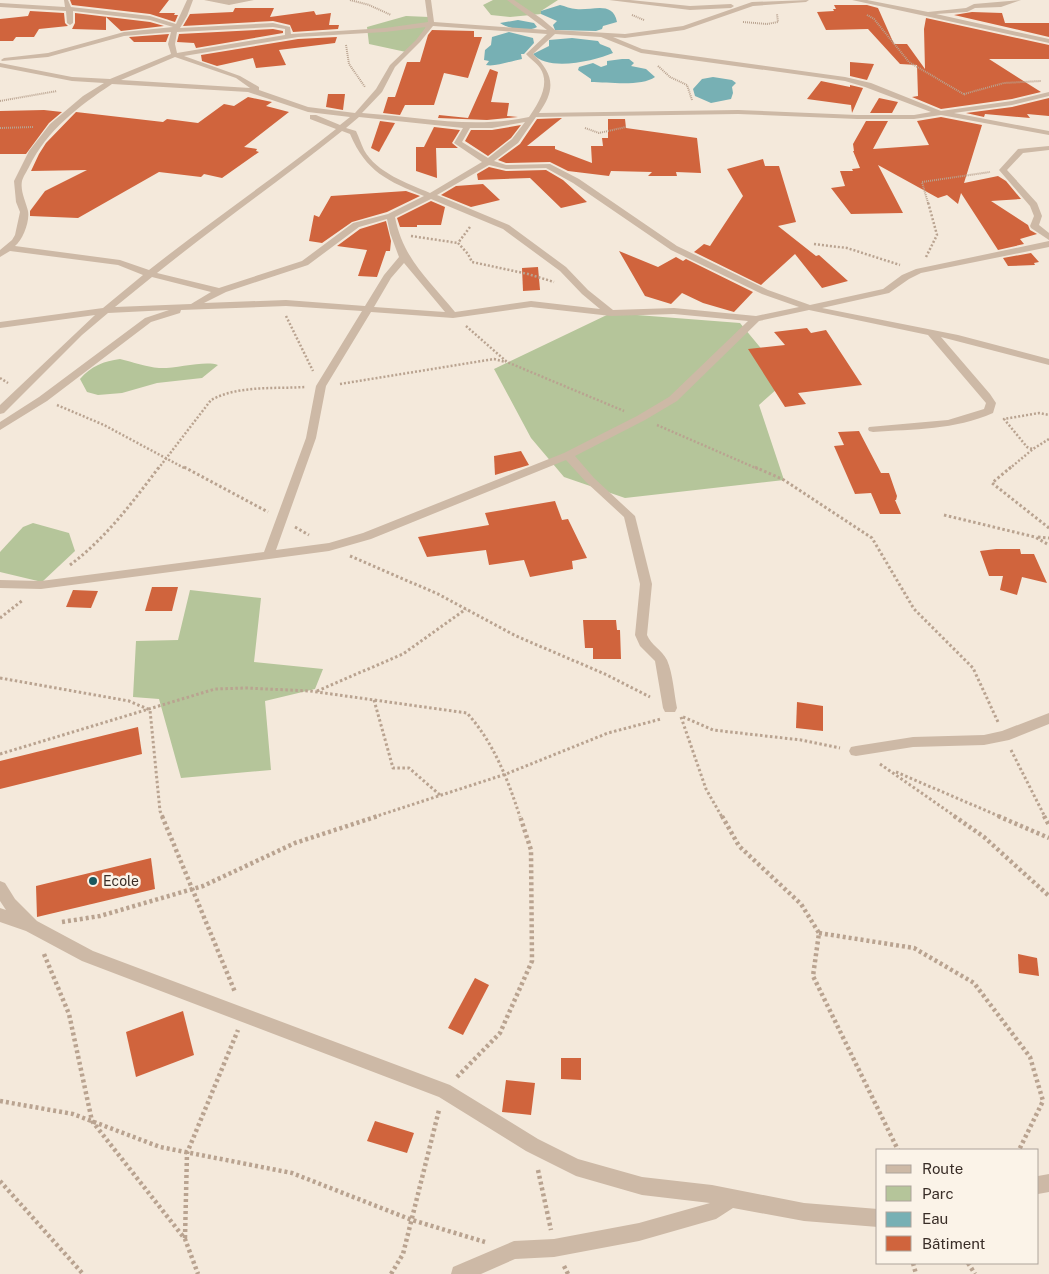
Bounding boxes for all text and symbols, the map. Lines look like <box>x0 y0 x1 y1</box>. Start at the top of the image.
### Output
place label: Ecole <box>103 873 139 889</box>
marker: Ecole <box>87 875 99 887</box>
legend <box>876 1149 1039 1264</box>
text: Route <box>922 1160 963 1177</box>
text: Parc <box>922 1185 954 1202</box>
text: Eau <box>922 1210 948 1227</box>
text: Bâtiment <box>922 1235 985 1252</box>

